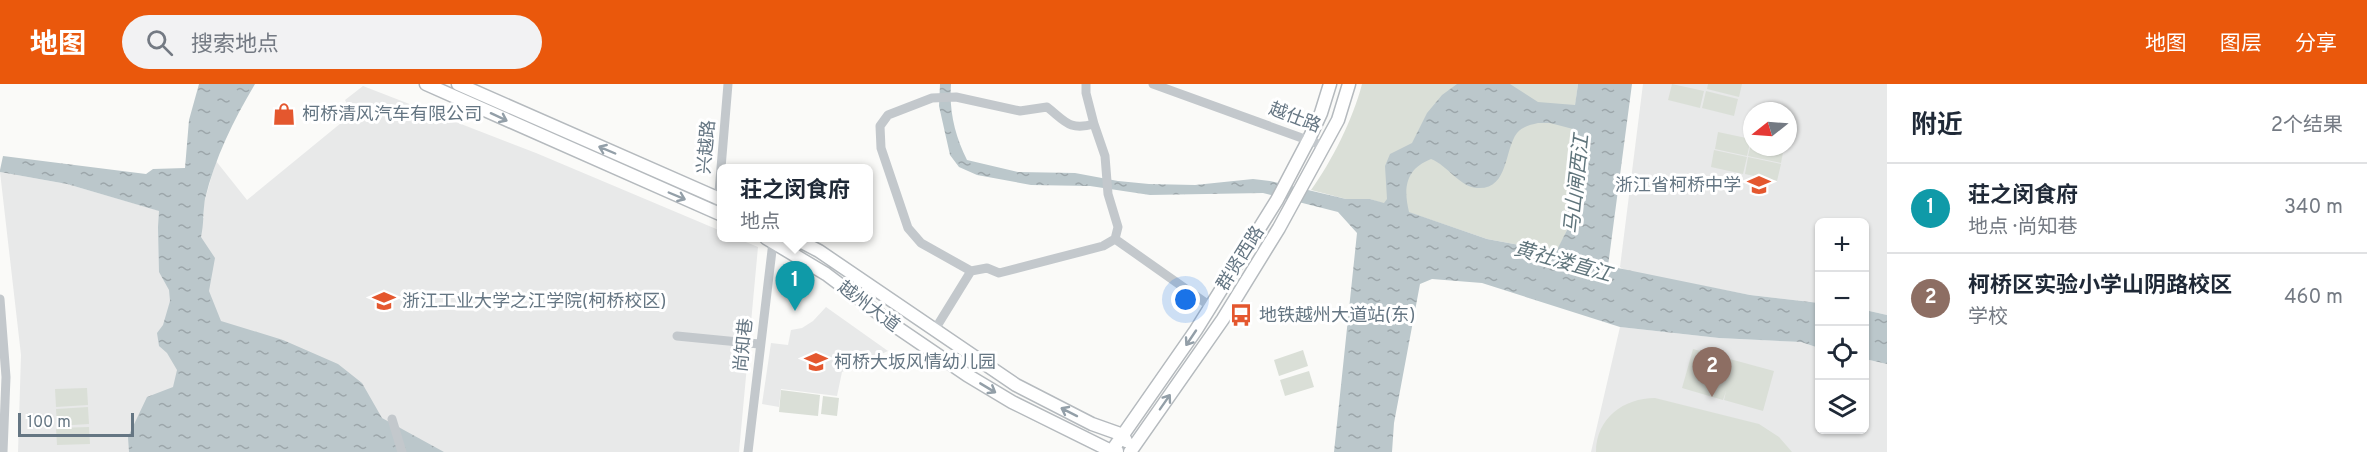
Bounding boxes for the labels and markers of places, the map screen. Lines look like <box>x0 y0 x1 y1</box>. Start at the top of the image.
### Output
shop icon: 柯桥清风汽车有限公司 <box>271 101 297 127</box>
place label: 柯桥清风汽车有限公司 <box>302 104 482 127</box>
school or university icon: 浙江省柯桥中学 <box>1746 172 1772 198</box>
place label: 浙江省柯桥中学 <box>1615 175 1741 198</box>
pin: 1 <box>776 262 814 311</box>
school or university icon: 浙江工业大学之江学院(柯桥校区) <box>371 288 397 314</box>
place label: 浙江工业大学之江学院(柯桥校区) <box>402 291 666 314</box>
bus stop icon: 地铁越州大道站(东) <box>1228 302 1254 328</box>
place label: 地铁越州大道站(东) <box>1259 305 1415 328</box>
pin: 2 <box>1692 348 1732 397</box>
school or university icon: 柯桥大坂风情幼儿园 <box>803 349 829 375</box>
place label: 柯桥大坂风情幼儿园 <box>834 352 996 375</box>

